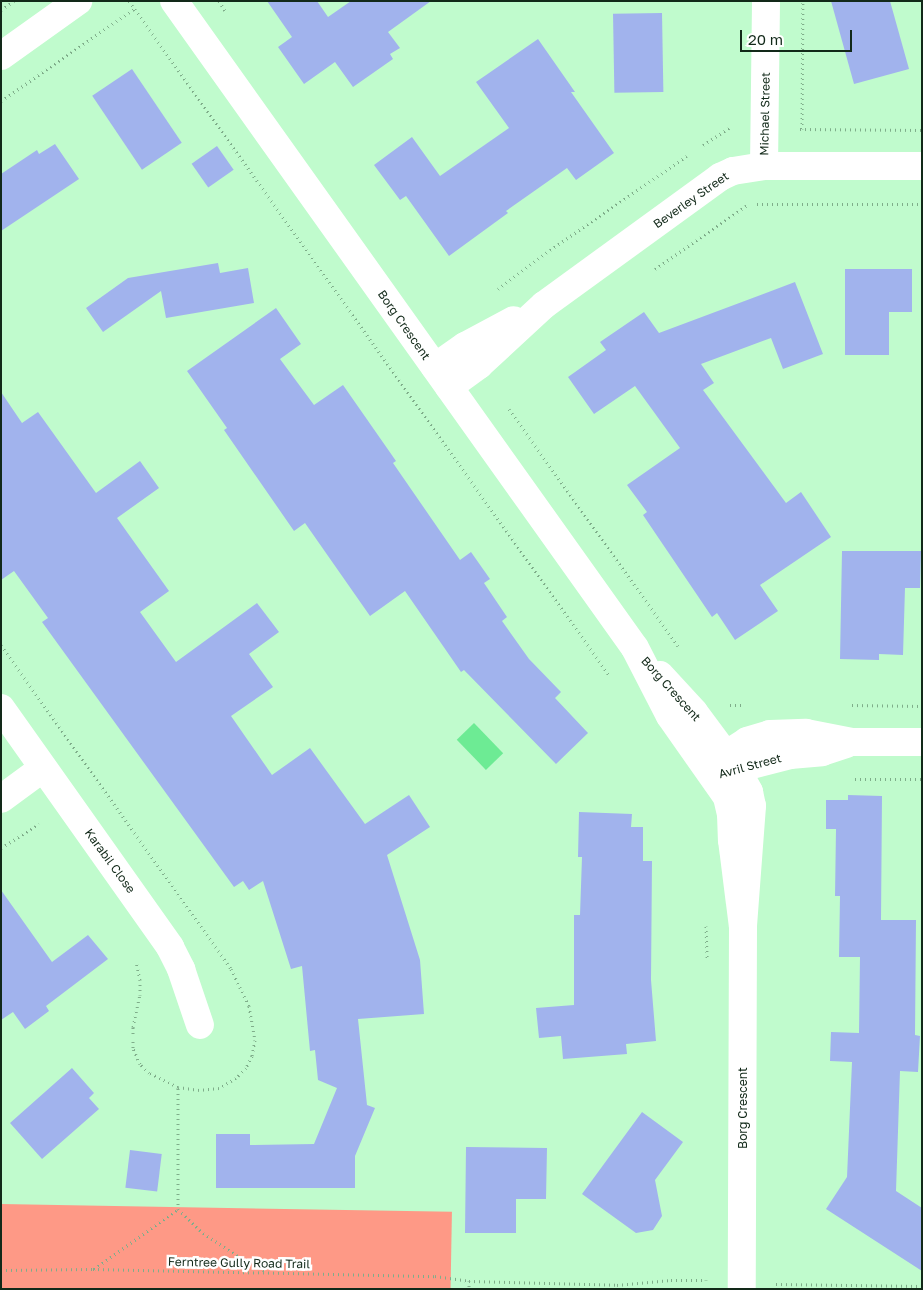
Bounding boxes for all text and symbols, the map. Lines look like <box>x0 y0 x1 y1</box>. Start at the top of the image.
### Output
scale bar <box>743 20 856 52</box>
text: 20 m <box>748 30 783 48</box>
street label: Michael Street <box>757 72 773 156</box>
street label: Beverley Street <box>651 169 731 231</box>
street label: Borg Crescent <box>375 287 433 363</box>
street label: Borg Crescent <box>638 654 704 724</box>
street label: Avril Street <box>717 751 783 781</box>
street label: Karabil Close <box>82 826 138 896</box>
street label: Borg Crescent <box>736 1067 750 1149</box>
street label: Ferntree Gully Road Trail <box>168 1255 310 1271</box>

